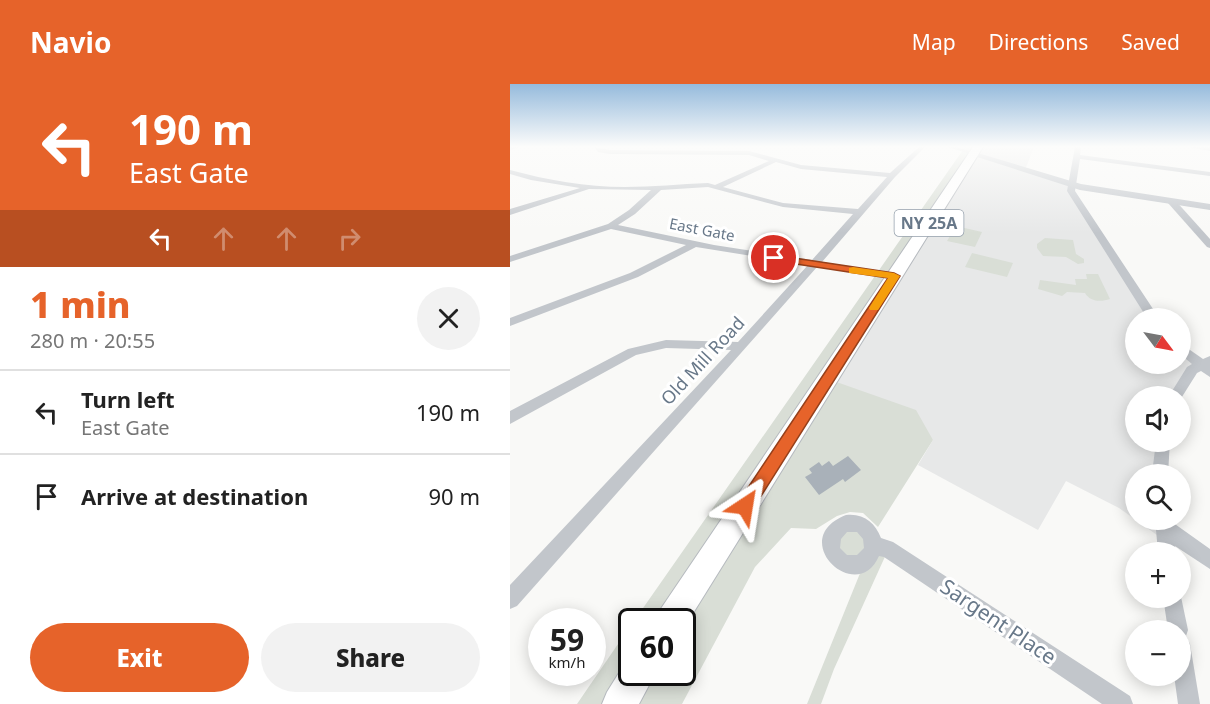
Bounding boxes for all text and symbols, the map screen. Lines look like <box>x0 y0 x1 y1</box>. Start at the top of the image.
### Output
text: Navio <box>30 23 111 61</box>
text: Map <box>912 28 956 56</box>
text: Directions <box>989 28 1088 56</box>
text: Saved <box>1121 28 1180 56</box>
text: 190 m <box>129 100 253 157</box>
icon: left <box>30 108 108 186</box>
text: East Gate <box>129 154 249 191</box>
road number: NY 25A <box>894 210 964 236</box>
street label: East Gate <box>668 213 737 245</box>
icon: left <box>144 222 177 255</box>
icon: ahead <box>207 222 240 255</box>
icon: ahead <box>270 222 303 255</box>
icon: right <box>333 222 366 255</box>
pin <box>748 232 799 283</box>
icon: arrive <box>757 241 790 274</box>
text: 1 min <box>30 280 131 329</box>
button: close <box>417 287 480 350</box>
north arrow <box>1125 308 1191 374</box>
map controls <box>1125 308 1191 686</box>
street label: Old Mill Road <box>655 311 749 410</box>
text: 280 m · 20:55 <box>30 327 155 354</box>
text: Turn left <box>81 384 175 414</box>
button: sound <box>1125 386 1191 452</box>
icon: left <box>30 396 63 429</box>
text: 190 m <box>416 397 480 427</box>
text: East Gate <box>81 414 170 441</box>
button: search <box>1125 464 1191 530</box>
position arrow <box>713 474 777 538</box>
icon: arrive <box>30 480 63 513</box>
text: Arrive at destination <box>81 481 308 511</box>
text: 90 m <box>429 481 480 511</box>
button: + <box>1125 542 1191 608</box>
street label: Sargent Place <box>935 572 1062 670</box>
speed limit sign: 60 <box>618 608 696 686</box>
text: 59 <box>550 619 584 660</box>
button: − <box>1125 620 1191 686</box>
button: Exit <box>30 623 249 692</box>
button: Share <box>261 623 480 692</box>
text: km/h <box>549 652 585 672</box>

